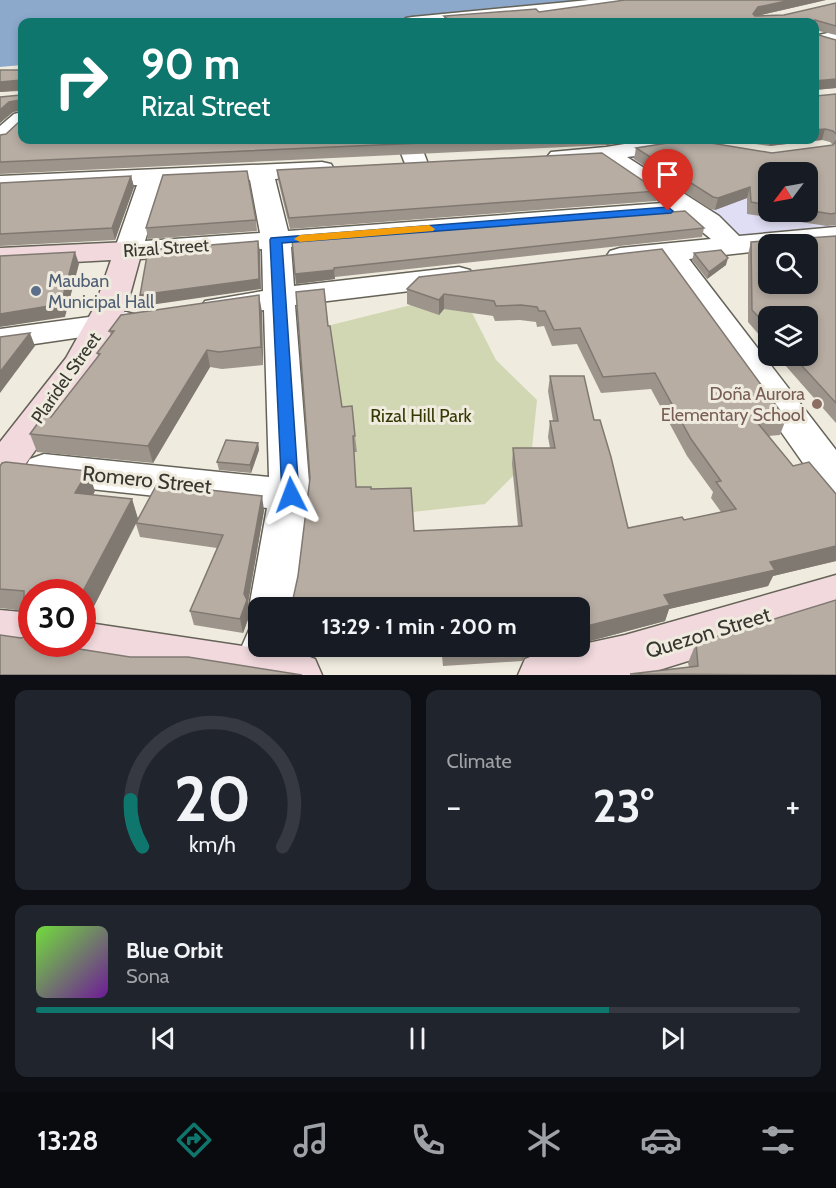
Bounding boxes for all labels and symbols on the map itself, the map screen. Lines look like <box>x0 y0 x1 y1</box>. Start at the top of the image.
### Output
pin <box>642 149 693 211</box>
north arrow <box>758 162 818 222</box>
street label: Rizal Street <box>122 234 210 262</box>
place label: Mauban Municipal Hall <box>48 270 155 313</box>
marker: Mauban Municipal Hall <box>29 284 43 298</box>
street label: Plaridel Street <box>26 328 106 428</box>
place label: Doña Aurora Elementary School <box>661 383 806 426</box>
marker: Doña Aurora Elementary School <box>810 397 824 411</box>
park label: Rizal Hill Park <box>370 405 473 427</box>
street label: Romero Street <box>81 460 213 499</box>
position arrow <box>259 463 323 527</box>
speed limit sign: 30 <box>18 579 96 657</box>
street label: Quezon Street <box>642 602 773 663</box>

